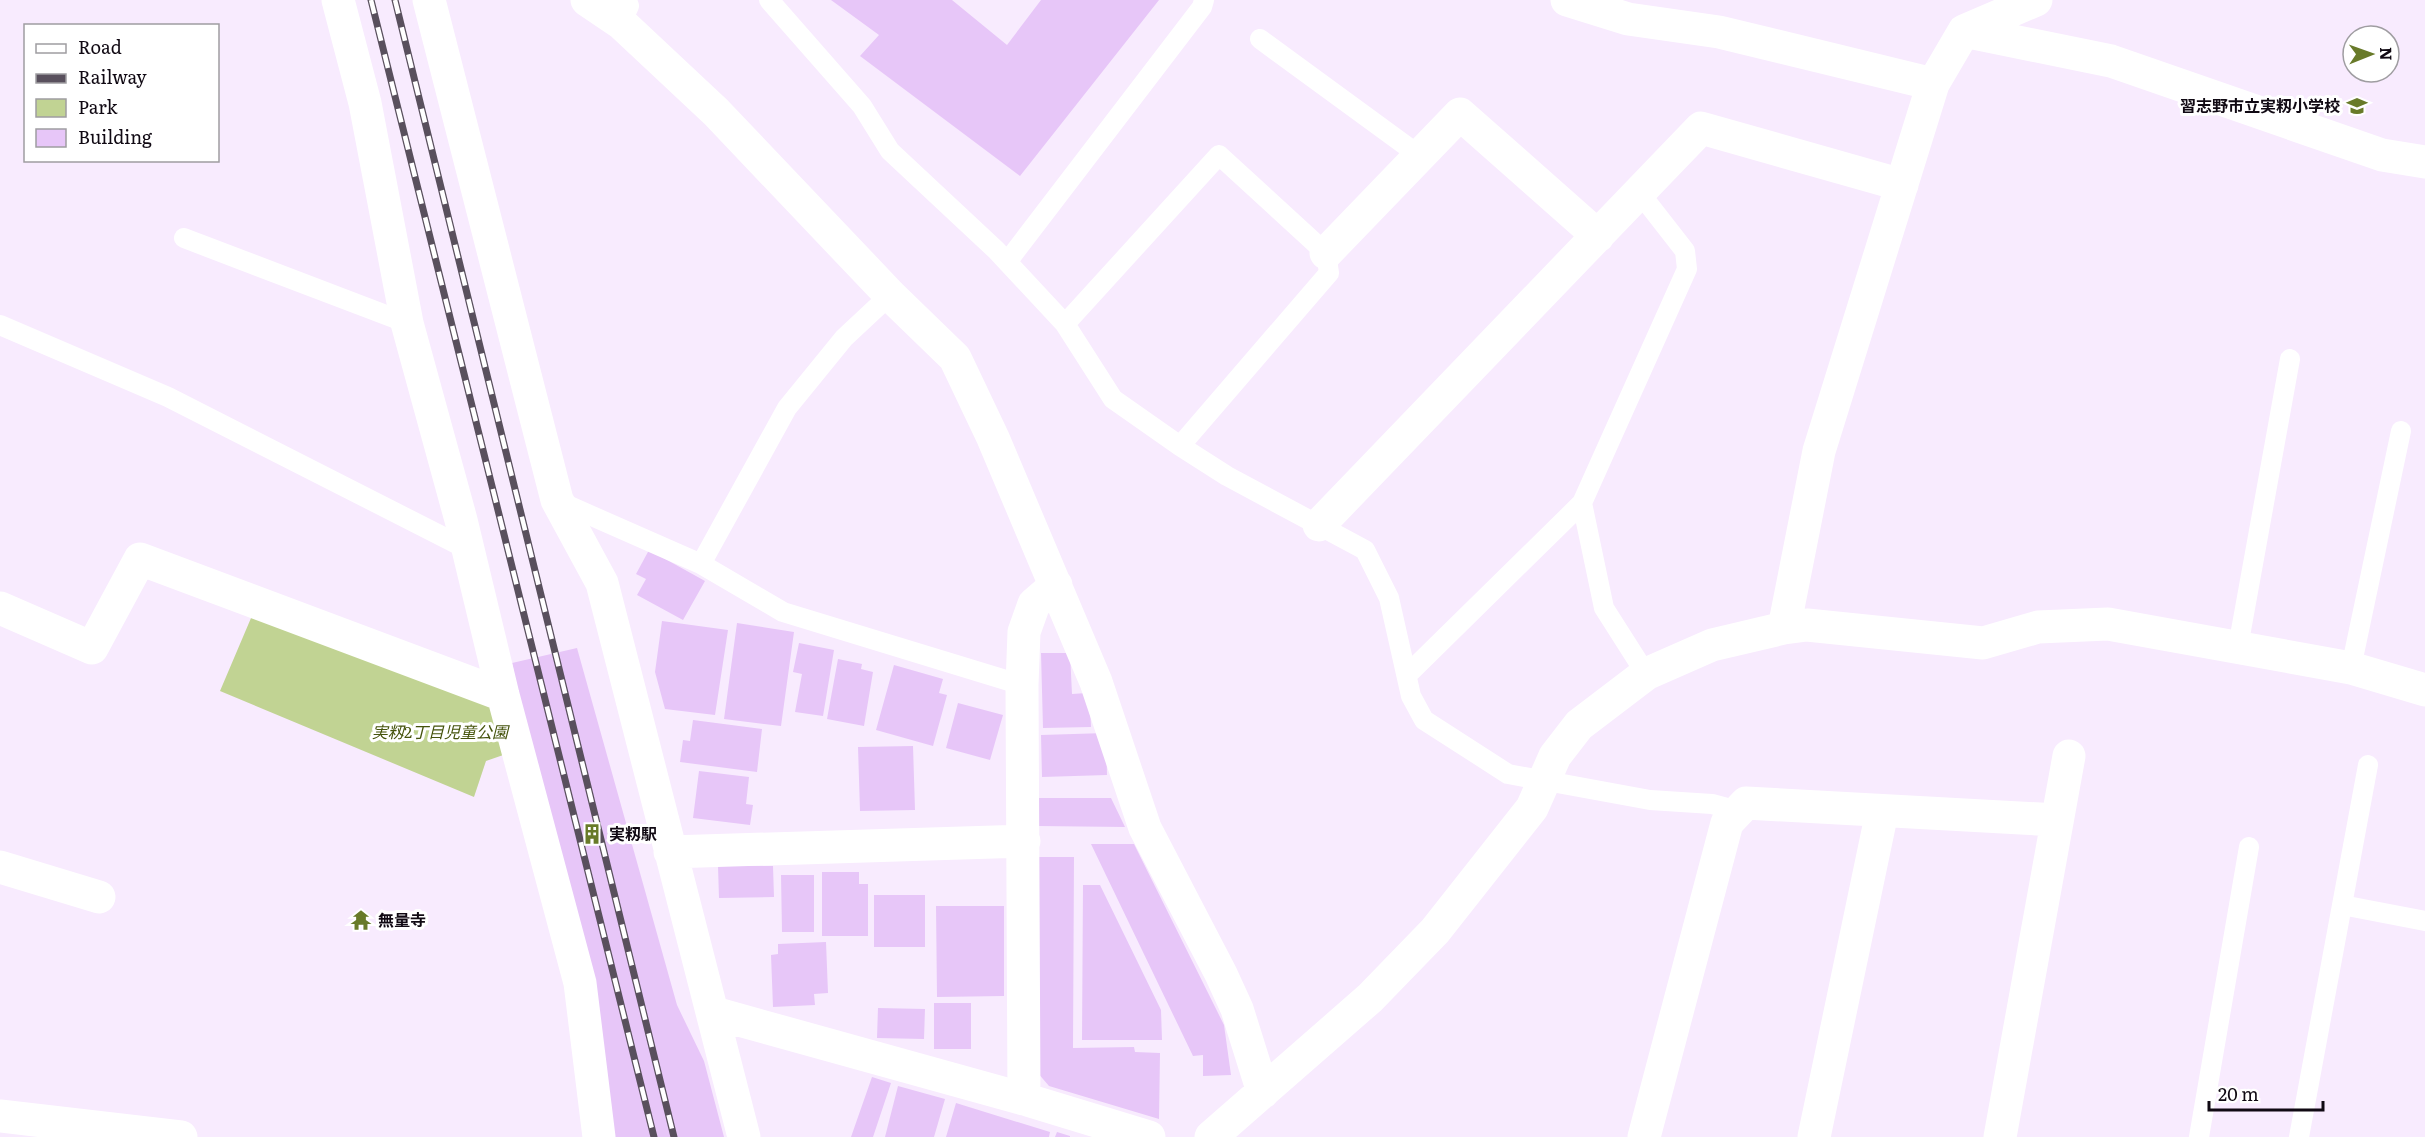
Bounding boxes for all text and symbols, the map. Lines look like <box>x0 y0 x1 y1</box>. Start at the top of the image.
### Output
legend <box>24 24 219 162</box>
north arrow <box>2341 24 2401 84</box>
text: Road <box>78 33 122 60</box>
text: N <box>2375 47 2399 61</box>
text: Railway <box>78 63 147 90</box>
text: Park <box>78 93 119 120</box>
place label: 習志野市立実籾小学校 <box>2180 93 2340 117</box>
school or university icon: 習志野市立実籾小学校 <box>2345 94 2369 118</box>
text: Building <box>78 123 153 150</box>
park label: 実籾2丁目児童公園 <box>372 719 510 743</box>
place label: 実籾駅 <box>609 821 657 845</box>
building icon: 実籾駅 <box>580 822 604 846</box>
place label: 無量寺 <box>378 907 426 931</box>
temple icon: 無量寺 <box>349 908 373 932</box>
scale bar <box>2209 1074 2323 1112</box>
text: 20 m <box>2218 1080 2259 1107</box>

